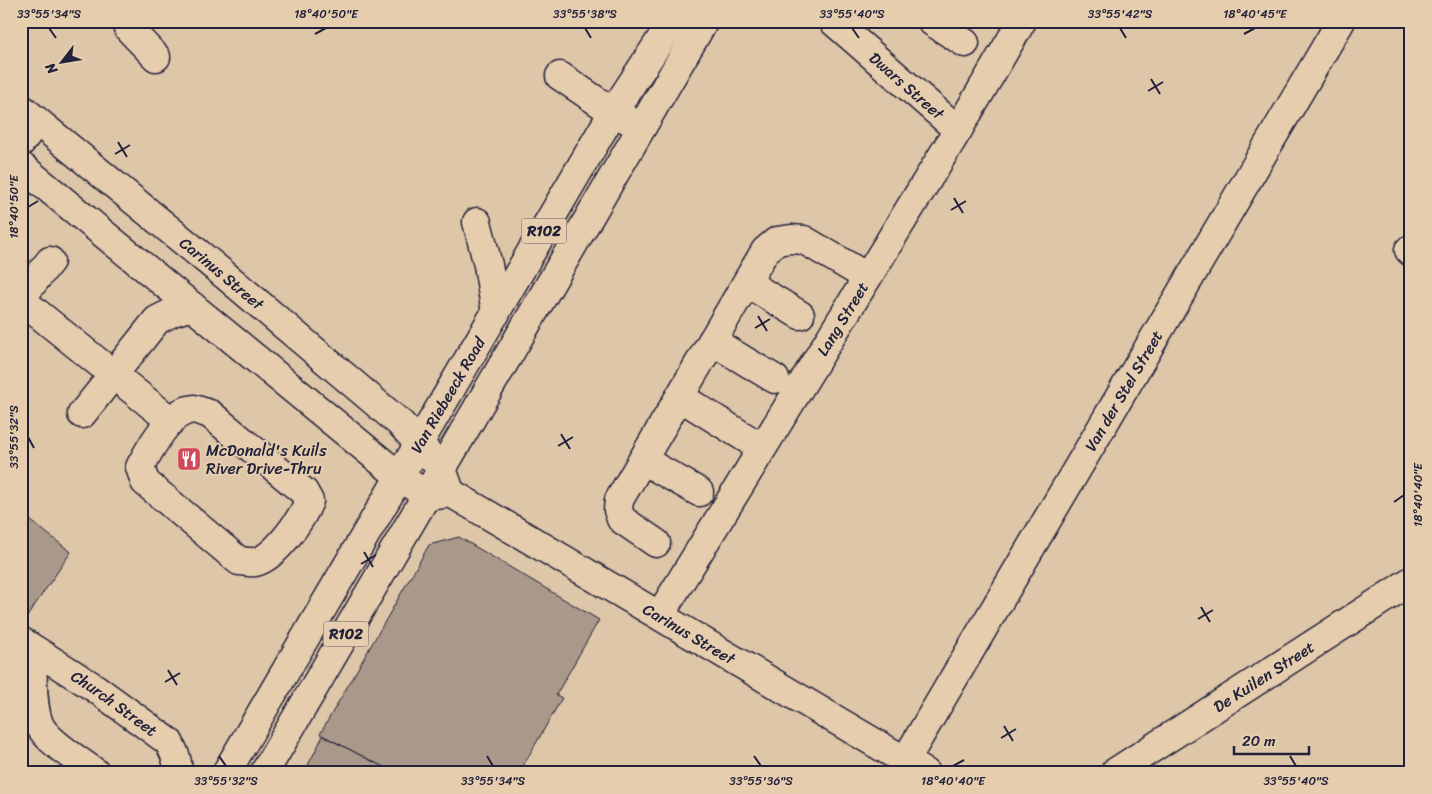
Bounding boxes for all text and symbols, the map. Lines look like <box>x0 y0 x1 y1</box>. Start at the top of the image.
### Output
text: 33°55'34"S <box>17 3 81 25</box>
text: 18°40'50"E <box>294 3 359 25</box>
text: 33°55'38"S <box>553 3 617 25</box>
text: 33°55'40"S <box>819 3 885 25</box>
text: 33°55'42"S <box>1088 3 1153 25</box>
text: 18°40'45"E <box>1223 3 1288 25</box>
north arrow <box>38 38 88 88</box>
street label: Dwars Street <box>862 44 951 127</box>
text: N <box>38 58 65 80</box>
text: 18°40'50"E <box>3 174 25 239</box>
road number: R102 <box>522 218 566 244</box>
street label: Carinus Street <box>173 229 271 318</box>
street label: Lang Street <box>809 276 877 362</box>
street label: Van der Stel Street <box>1077 325 1171 457</box>
street label: Van Riebeeck Road <box>402 330 494 459</box>
text: 33°55'32"S <box>3 405 25 469</box>
place label: McDonald's Kuils River Drive-Thru <box>206 436 327 483</box>
restaurant icon: McDonald's Kuils River Drive-Thru <box>176 446 202 472</box>
text: 18°40'40"E <box>1407 462 1429 527</box>
street label: Carinus Street <box>637 595 741 673</box>
road number: R102 <box>324 622 368 646</box>
street label: De Kuilen Street <box>1207 633 1320 721</box>
street label: Church Street <box>65 662 164 744</box>
scale bar <box>1234 724 1310 756</box>
text: 20 m <box>1242 728 1276 754</box>
text: 33°55'32"S <box>194 770 258 792</box>
text: 33°55'34"S <box>461 770 525 792</box>
text: 33°55'36"S <box>729 770 793 792</box>
text: 18°40'40"E <box>921 770 986 792</box>
text: 33°55'40"S <box>1263 770 1329 792</box>

